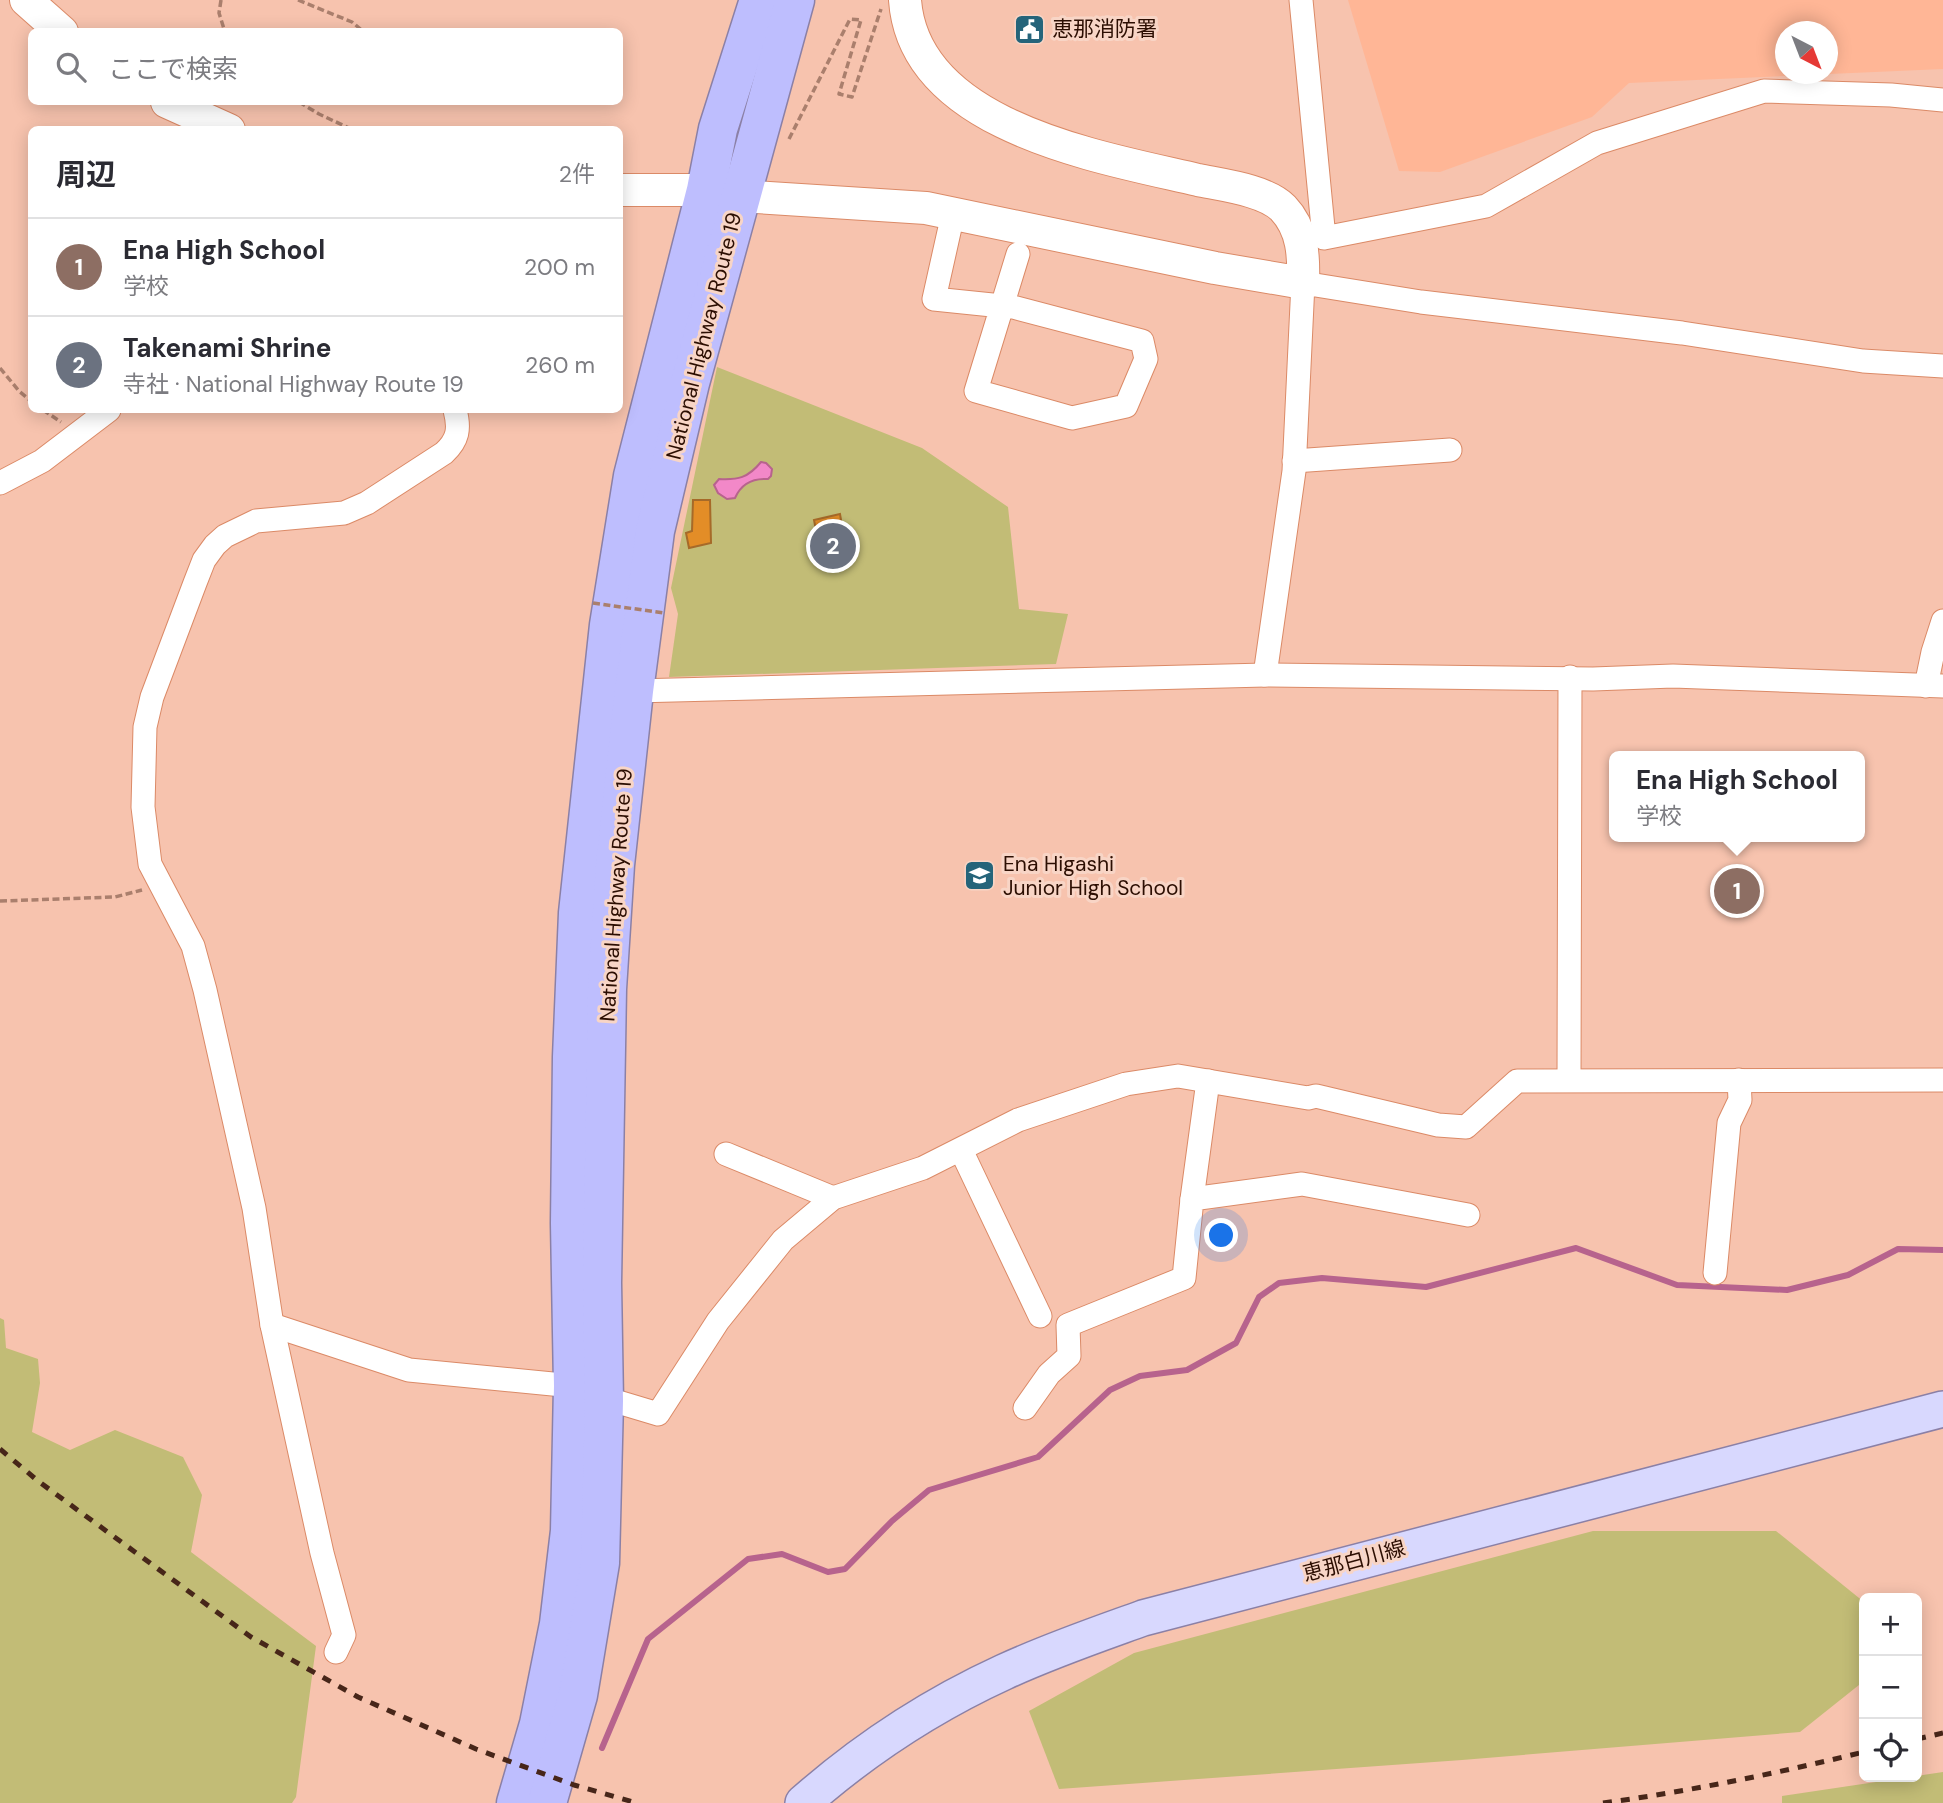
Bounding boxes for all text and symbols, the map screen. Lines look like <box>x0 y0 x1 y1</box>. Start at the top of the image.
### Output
public building icon: 恵那消防署 <box>1012 12 1046 46</box>
place label: 恵那消防署 <box>1052 15 1157 43</box>
north arrow <box>1775 21 1838 84</box>
search box <box>28 28 623 105</box>
icon: search <box>52 48 90 86</box>
text: ここで検索 <box>108 52 238 86</box>
text: 周辺 <box>56 155 116 194</box>
text: 2件 <box>559 159 595 189</box>
street label: National Highway Route 19 <box>660 209 748 463</box>
text: Ena High School <box>123 233 325 267</box>
text: 1 <box>75 252 83 282</box>
text: 200 m <box>524 252 595 282</box>
text: 学校 <box>123 271 169 301</box>
text: Takenami Shrine <box>123 331 331 365</box>
text: 2 <box>72 350 86 380</box>
text: 260 m <box>525 350 595 380</box>
text: 寺社 · National Highway Route 19 <box>123 369 464 399</box>
pin: 2 <box>810 520 856 572</box>
popup <box>1609 751 1865 842</box>
text: Ena High School <box>1636 763 1838 797</box>
street label: National Highway Route 19 <box>593 767 639 1023</box>
text: 学校 <box>1636 801 1682 831</box>
place label: Ena Higashi Junior High School <box>1003 850 1183 902</box>
school or university icon: Ena Higashi Junior High School <box>963 859 997 893</box>
pin: 1 <box>1714 865 1760 917</box>
your location <box>1204 1218 1238 1252</box>
street label: 恵那白川線 <box>1300 1534 1408 1588</box>
map controls <box>1859 1593 1922 1782</box>
button: + <box>1859 1593 1922 1656</box>
button: − <box>1859 1656 1922 1719</box>
button: locate <box>1859 1719 1922 1782</box>

